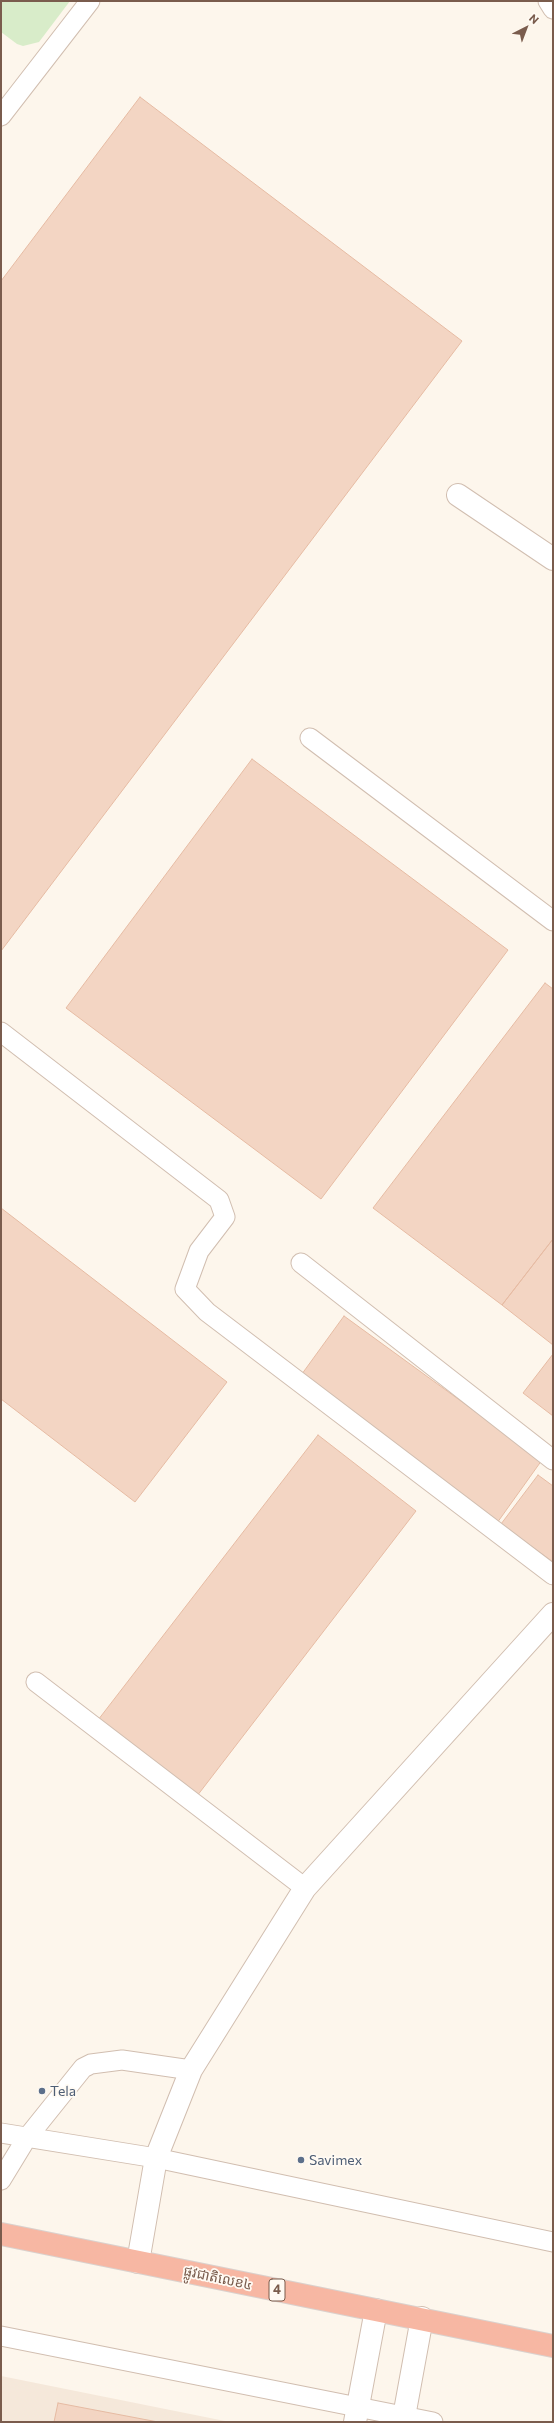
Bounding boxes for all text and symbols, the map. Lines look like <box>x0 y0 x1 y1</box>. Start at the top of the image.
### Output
north arrow <box>506 8 546 48</box>
text: N <box>527 11 542 26</box>
place label: Tela <box>50 2083 76 2099</box>
marker: Tela <box>37 2086 47 2096</box>
place label: Savimex <box>309 2152 362 2168</box>
marker: Savimex <box>296 2155 306 2165</box>
street label: ផ្លូវជាតិលេខ៤ <box>182 2262 254 2294</box>
road number: 4 <box>269 2279 285 2301</box>

